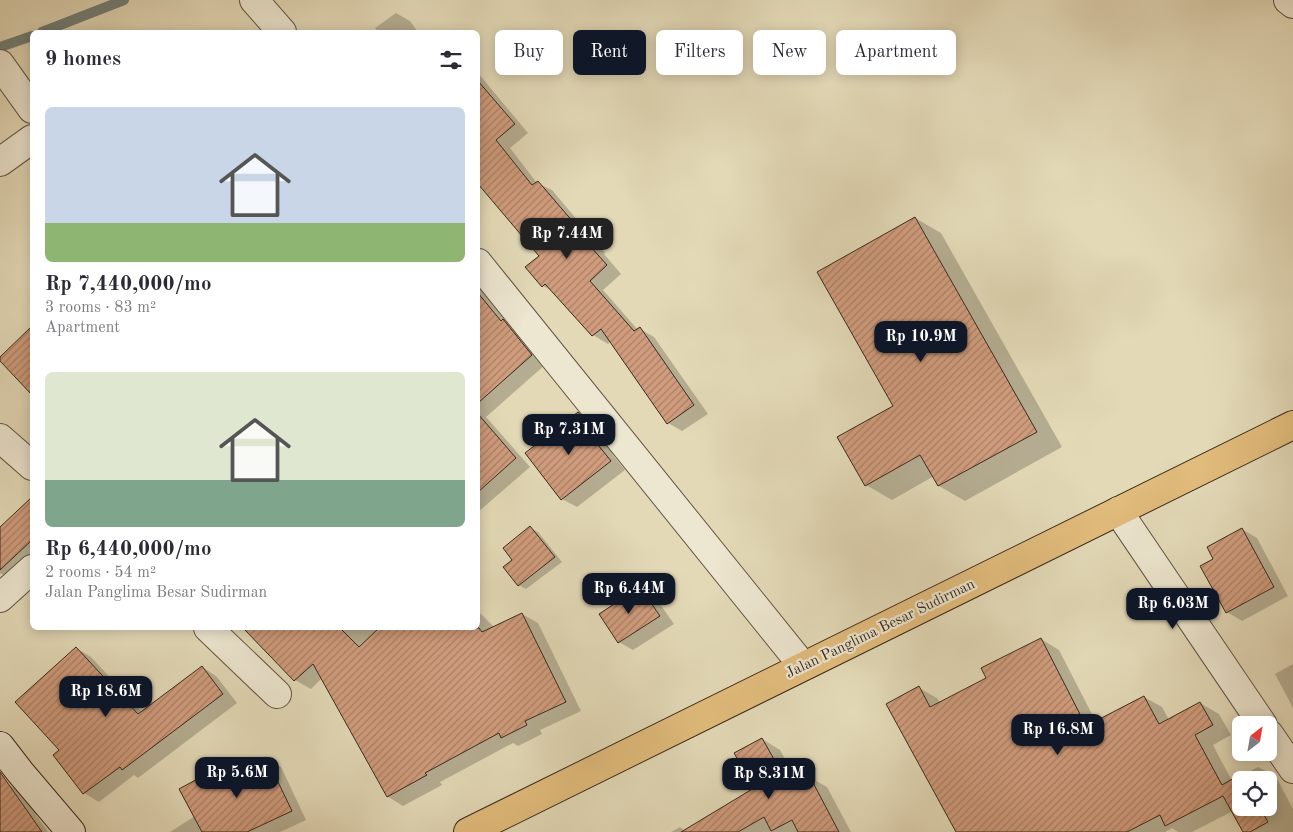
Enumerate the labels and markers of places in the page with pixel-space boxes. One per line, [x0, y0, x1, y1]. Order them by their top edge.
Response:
pin: Rp 7.44M [515, 218, 619, 260]
pin: Rp 10.9M [869, 320, 973, 363]
pin: Rp 7.31M [517, 414, 621, 456]
pin: Rp 6.44M [577, 572, 681, 615]
pin: Rp 6.03M [1121, 588, 1225, 630]
pin: Rp 18.6M [54, 676, 158, 718]
pin: Rp 16.8M [1006, 714, 1110, 756]
pin: Rp 5.6M [191, 756, 283, 799]
pin: Rp 8.31M [717, 758, 821, 800]

